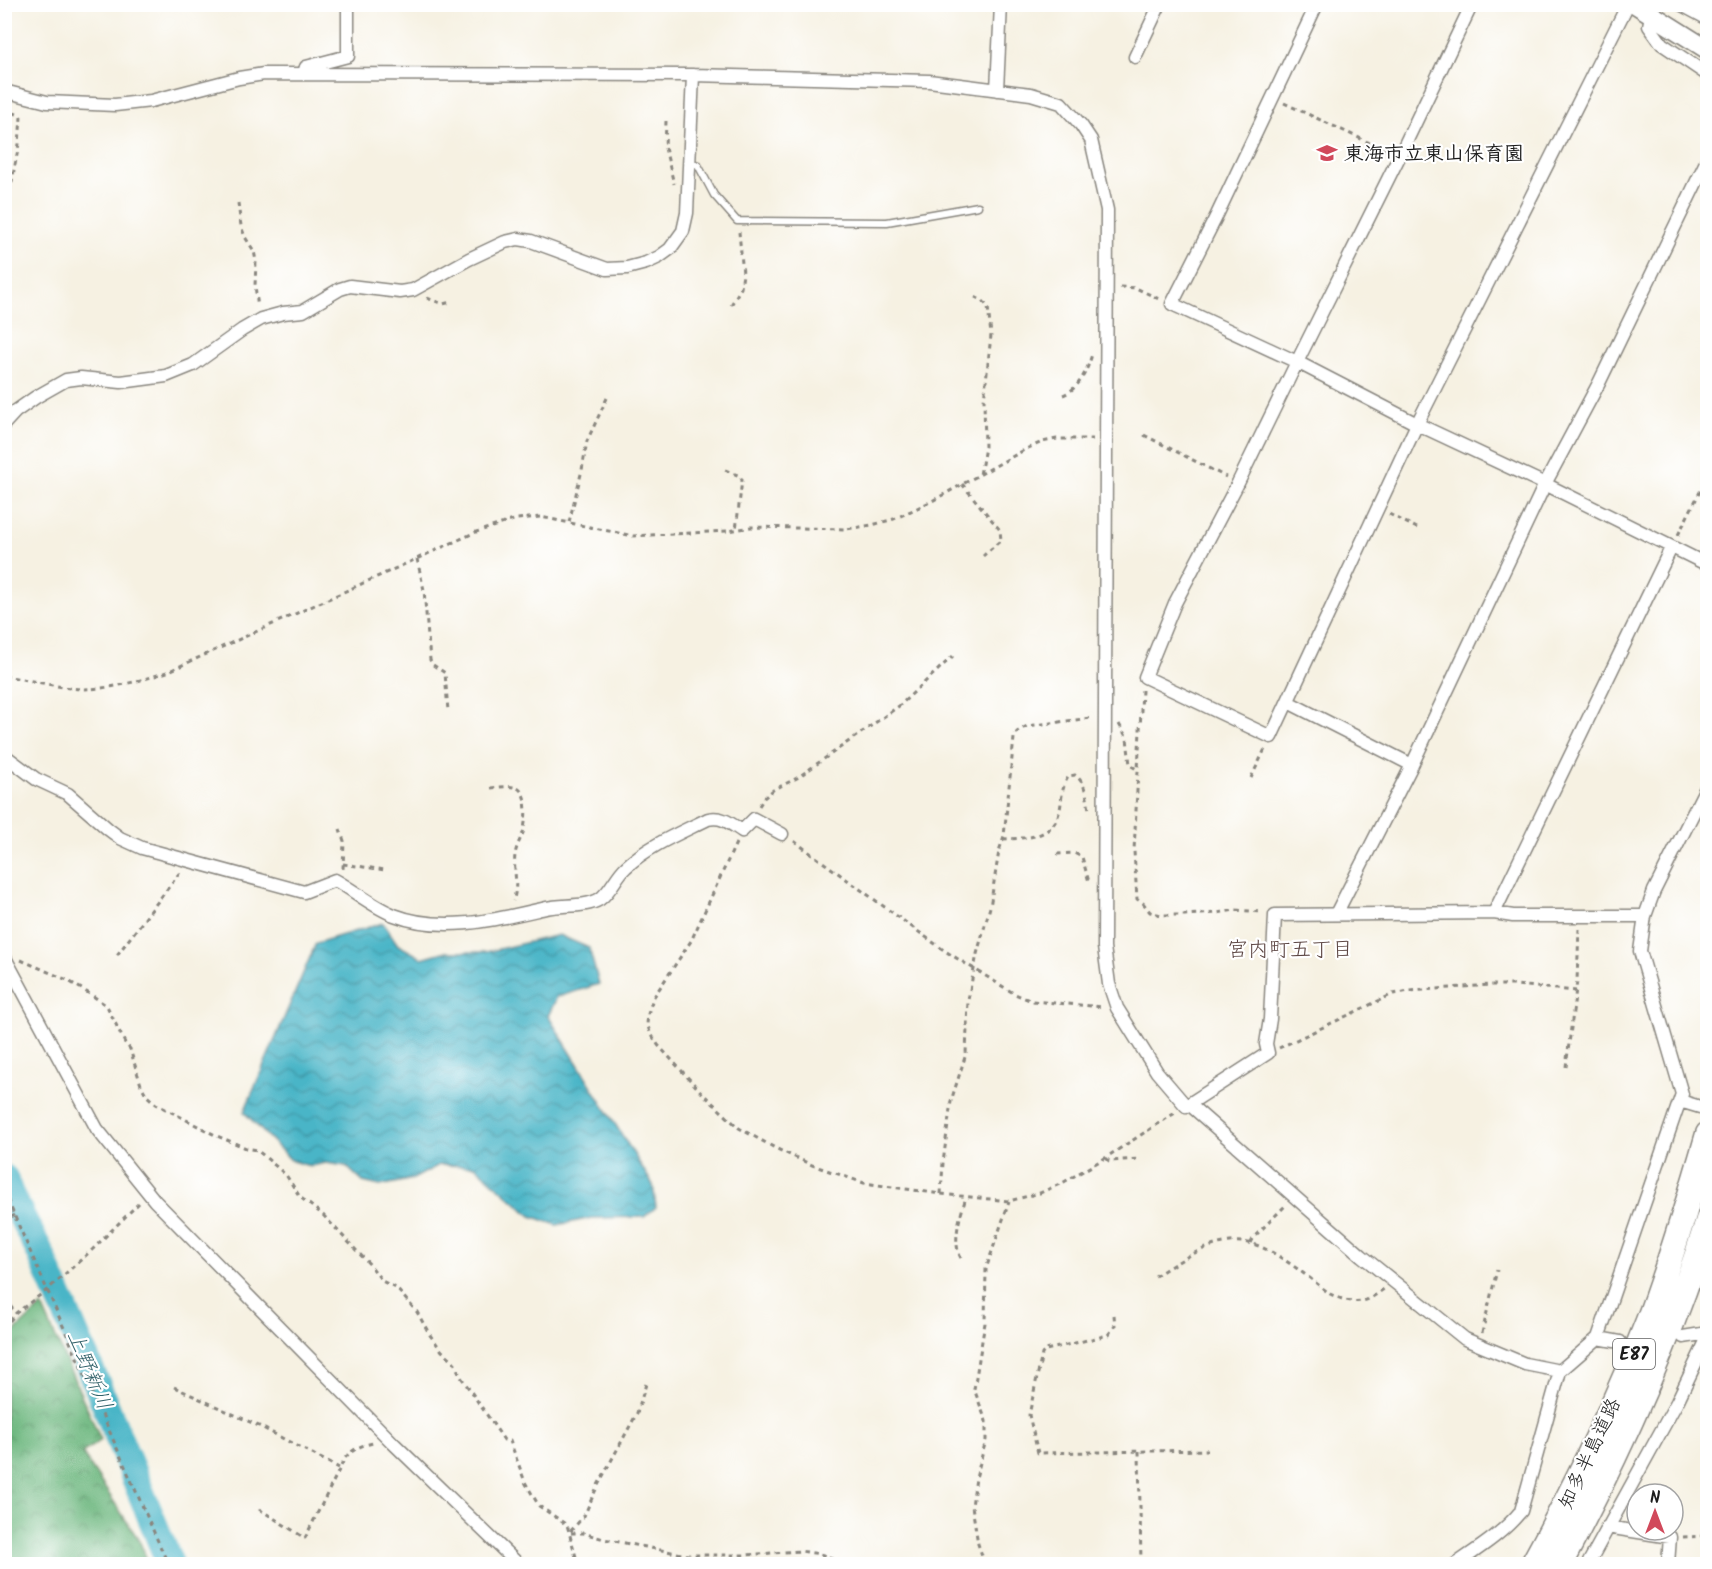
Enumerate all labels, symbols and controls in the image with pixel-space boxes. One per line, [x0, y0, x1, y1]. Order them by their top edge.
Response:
place label: 東海市立東山保育園 [1344, 139, 1524, 171]
school or university icon: 東海市立東山保育園 [1315, 141, 1339, 165]
district label: 宮内町五丁目 [1227, 934, 1353, 967]
water label: 上野新川 [57, 1325, 120, 1416]
road number: E87 [1613, 1339, 1655, 1369]
street label: 知多半島道路 [1551, 1393, 1631, 1515]
north arrow [1625, 1482, 1685, 1542]
text: N [1650, 1486, 1660, 1511]

